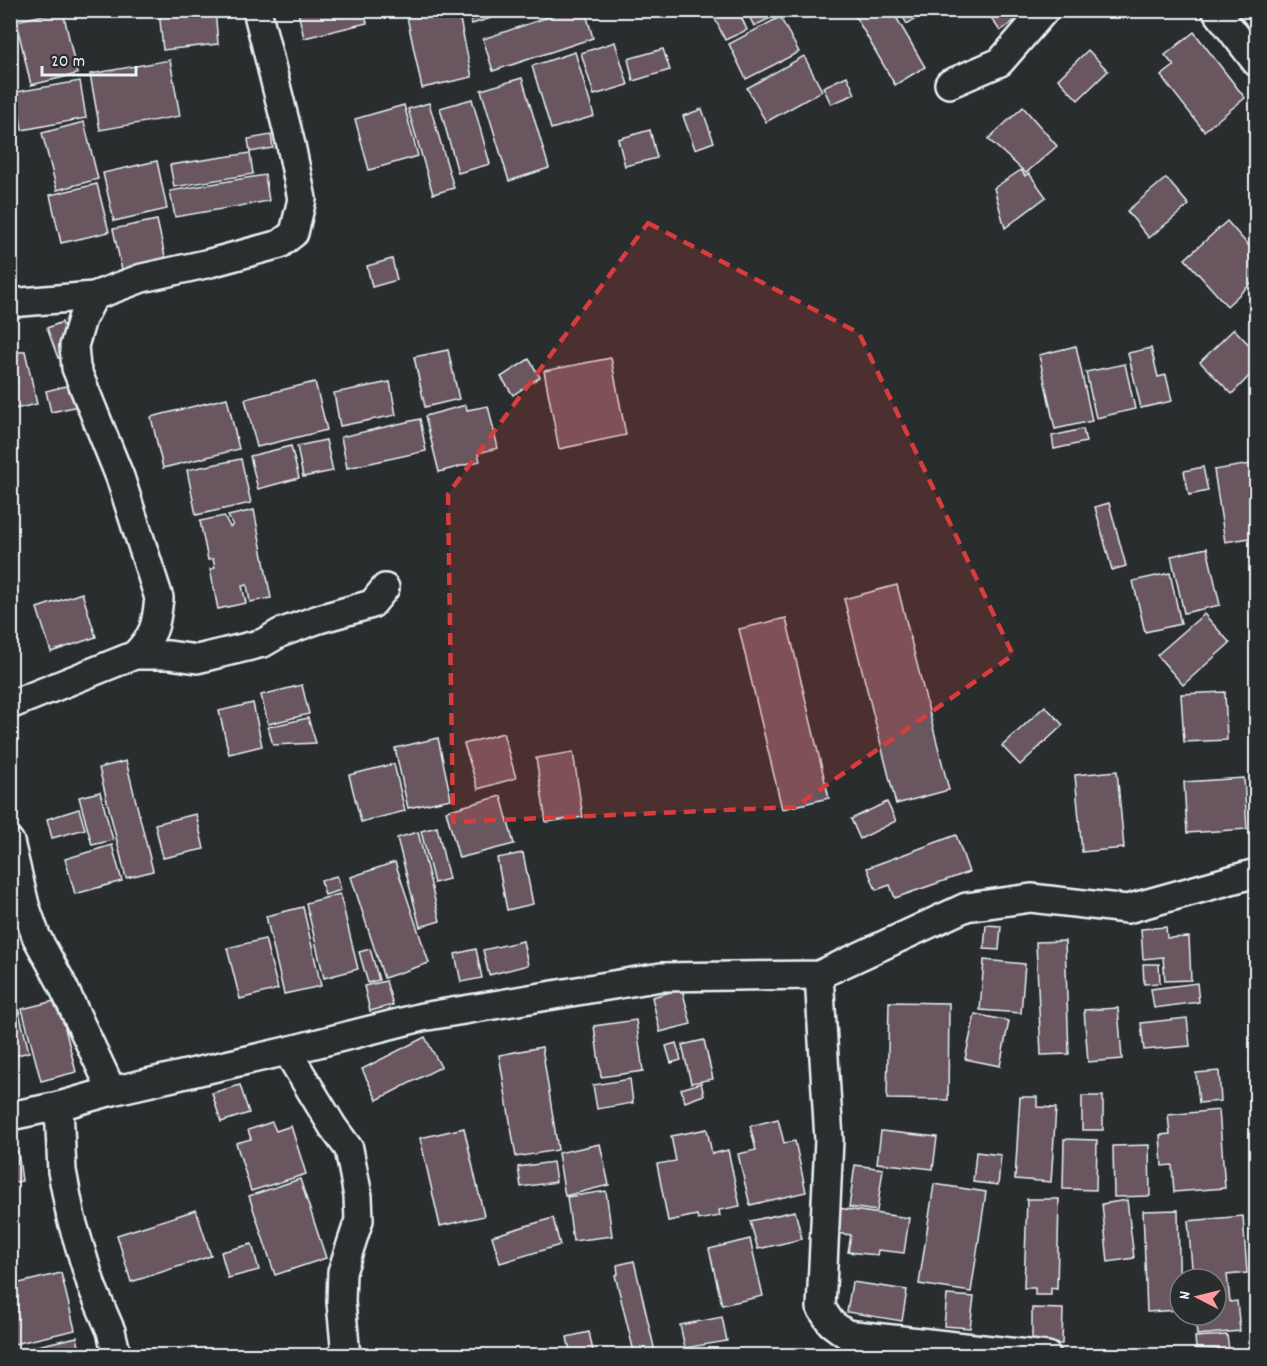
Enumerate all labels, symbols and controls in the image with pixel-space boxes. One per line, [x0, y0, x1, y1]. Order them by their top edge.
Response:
scale bar [42, 39, 136, 77]
text: 20 m [51, 50, 85, 75]
north arrow [1168, 1267, 1228, 1327]
text: N [1174, 1290, 1198, 1301]

